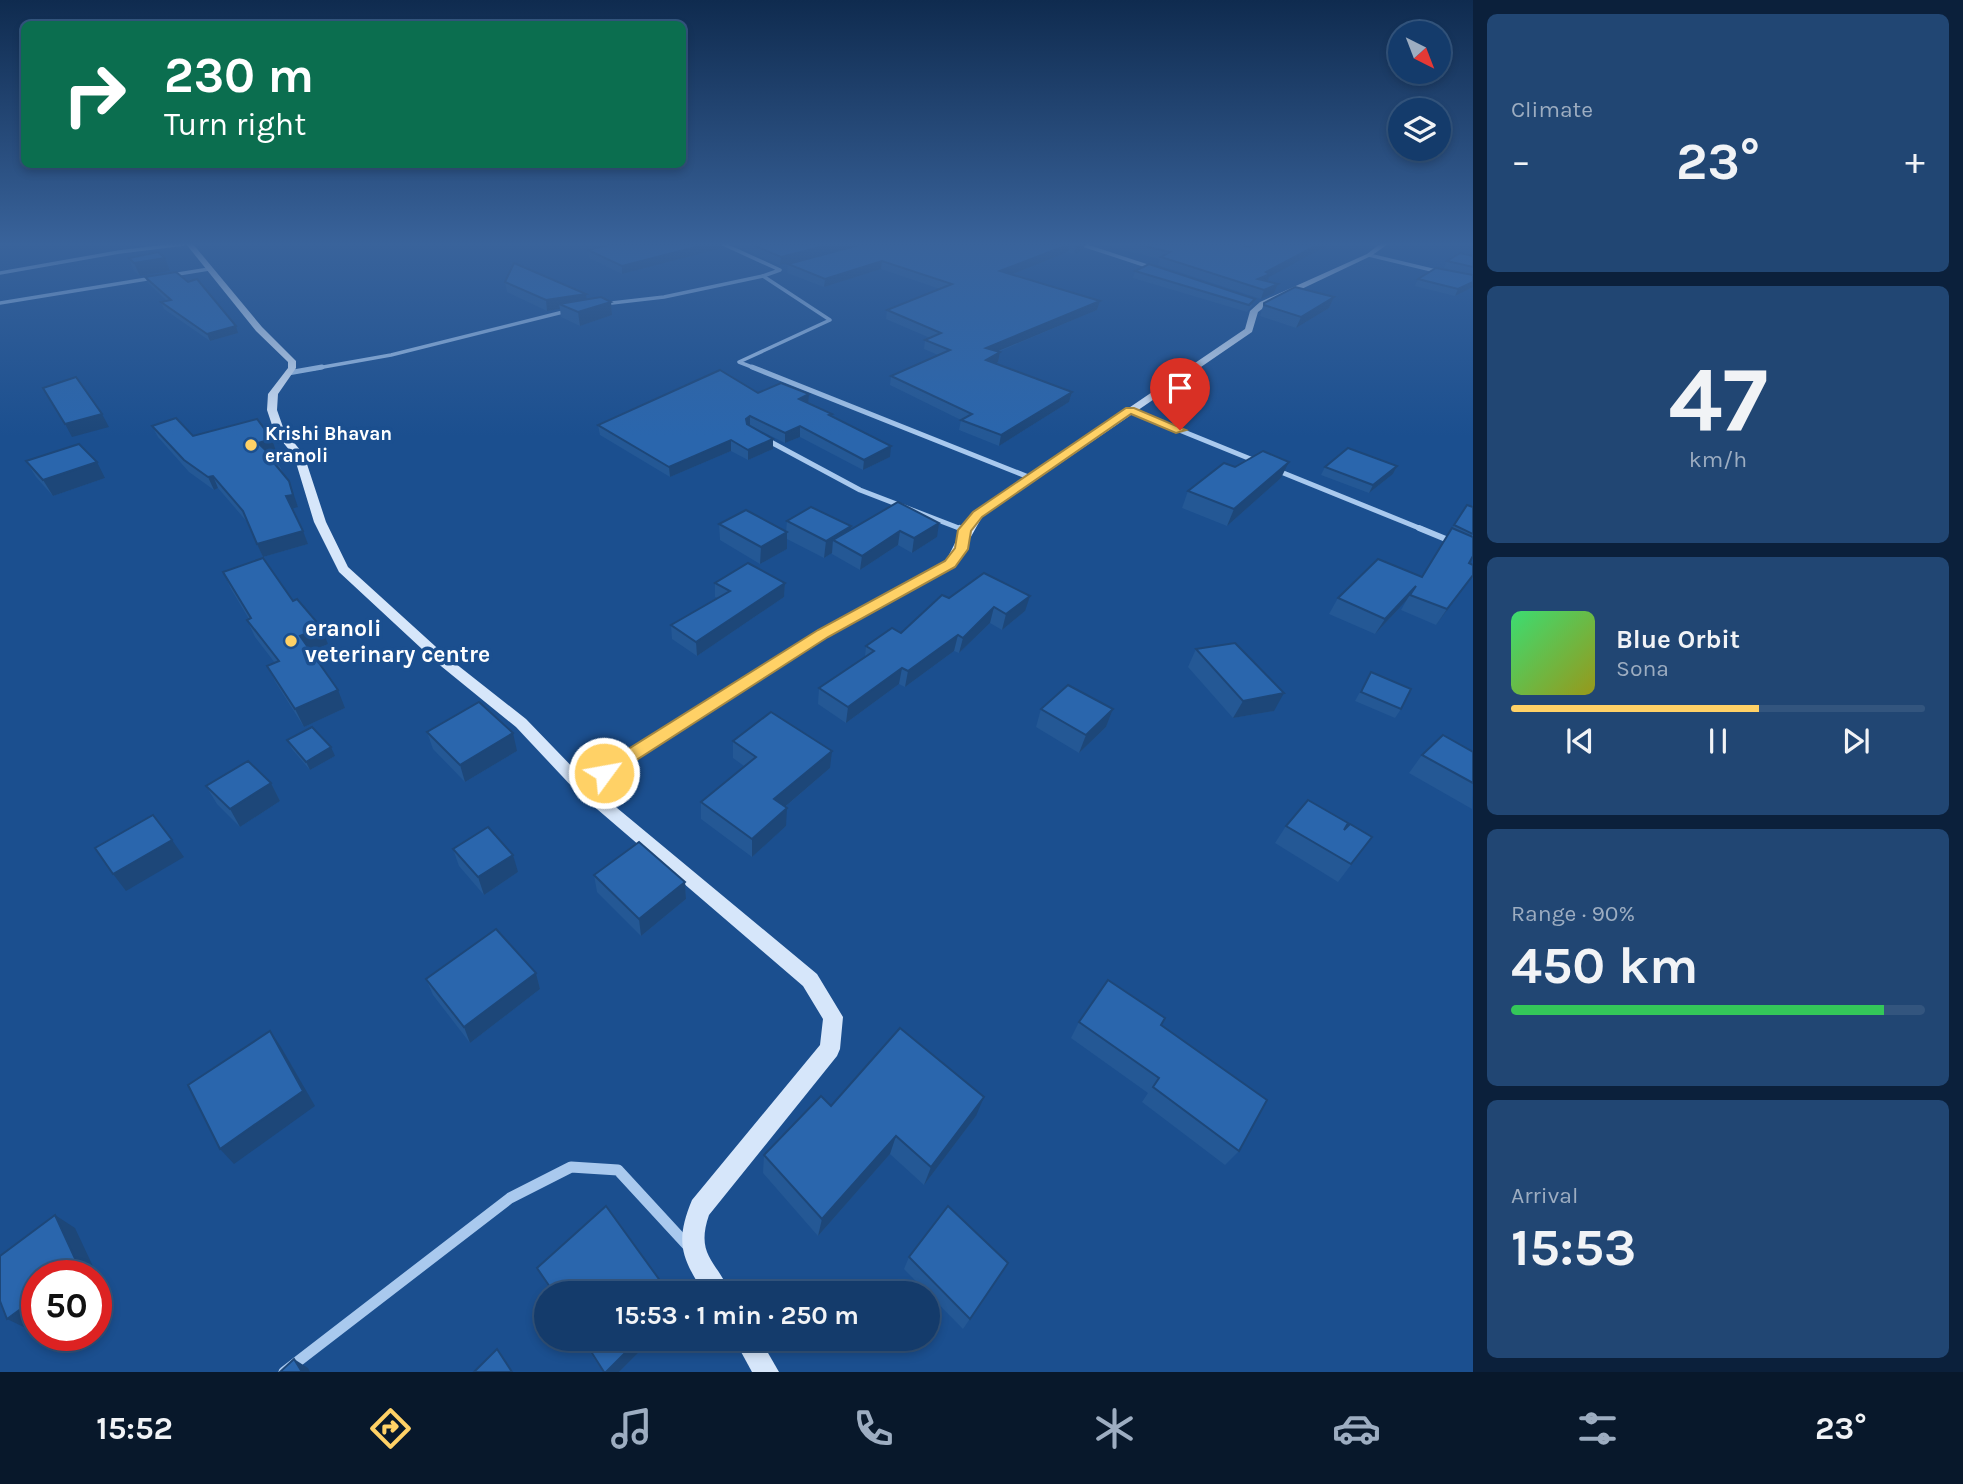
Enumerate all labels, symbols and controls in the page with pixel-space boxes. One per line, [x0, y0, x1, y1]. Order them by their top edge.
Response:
north arrow [1388, 21, 1451, 84]
map controls [1388, 21, 1451, 161]
text: 230 m [164, 47, 314, 104]
icon: right [49, 49, 140, 140]
text: Climate [1511, 96, 1593, 123]
button: layers [1388, 98, 1451, 161]
text: Turn right [164, 106, 306, 143]
text: 23° [1676, 131, 1760, 192]
text: − [1511, 139, 1531, 184]
text: + [1905, 139, 1925, 184]
text: 47 [1668, 347, 1768, 453]
pin [1150, 358, 1210, 430]
icon: arrive [1161, 369, 1199, 407]
place label: Krishi Bhavan eranoli [265, 423, 392, 467]
marker: Krishi Bhavan eranoli [243, 437, 259, 453]
text: km/h [1689, 446, 1747, 473]
place label: eranoli veterinary centre [305, 615, 490, 668]
text: Blue Orbit [1616, 624, 1740, 655]
marker: eranoli veterinary centre [283, 633, 299, 649]
text: Sona [1616, 655, 1669, 682]
icon: previous [1561, 722, 1599, 760]
icon: pause [1699, 722, 1737, 760]
icon: next [1837, 722, 1875, 760]
position arrow [567, 736, 641, 810]
text: Range · 90% [1511, 900, 1635, 927]
text: 450 km [1511, 935, 1698, 996]
text: Arrival [1511, 1182, 1578, 1209]
text: 15:53 [1511, 1217, 1636, 1278]
speed limit sign: 50 [21, 1260, 112, 1351]
text: 15:53 · 1 min · 250 m [615, 1300, 859, 1331]
icon: directions [366, 1404, 415, 1453]
icon: music [607, 1404, 656, 1453]
icon: phone [849, 1404, 898, 1453]
icon: climate [1090, 1404, 1139, 1453]
icon: car [1332, 1404, 1381, 1453]
icon: filters [1573, 1404, 1622, 1453]
text: 15:52 [96, 1410, 173, 1447]
text: 23° [1815, 1410, 1867, 1447]

